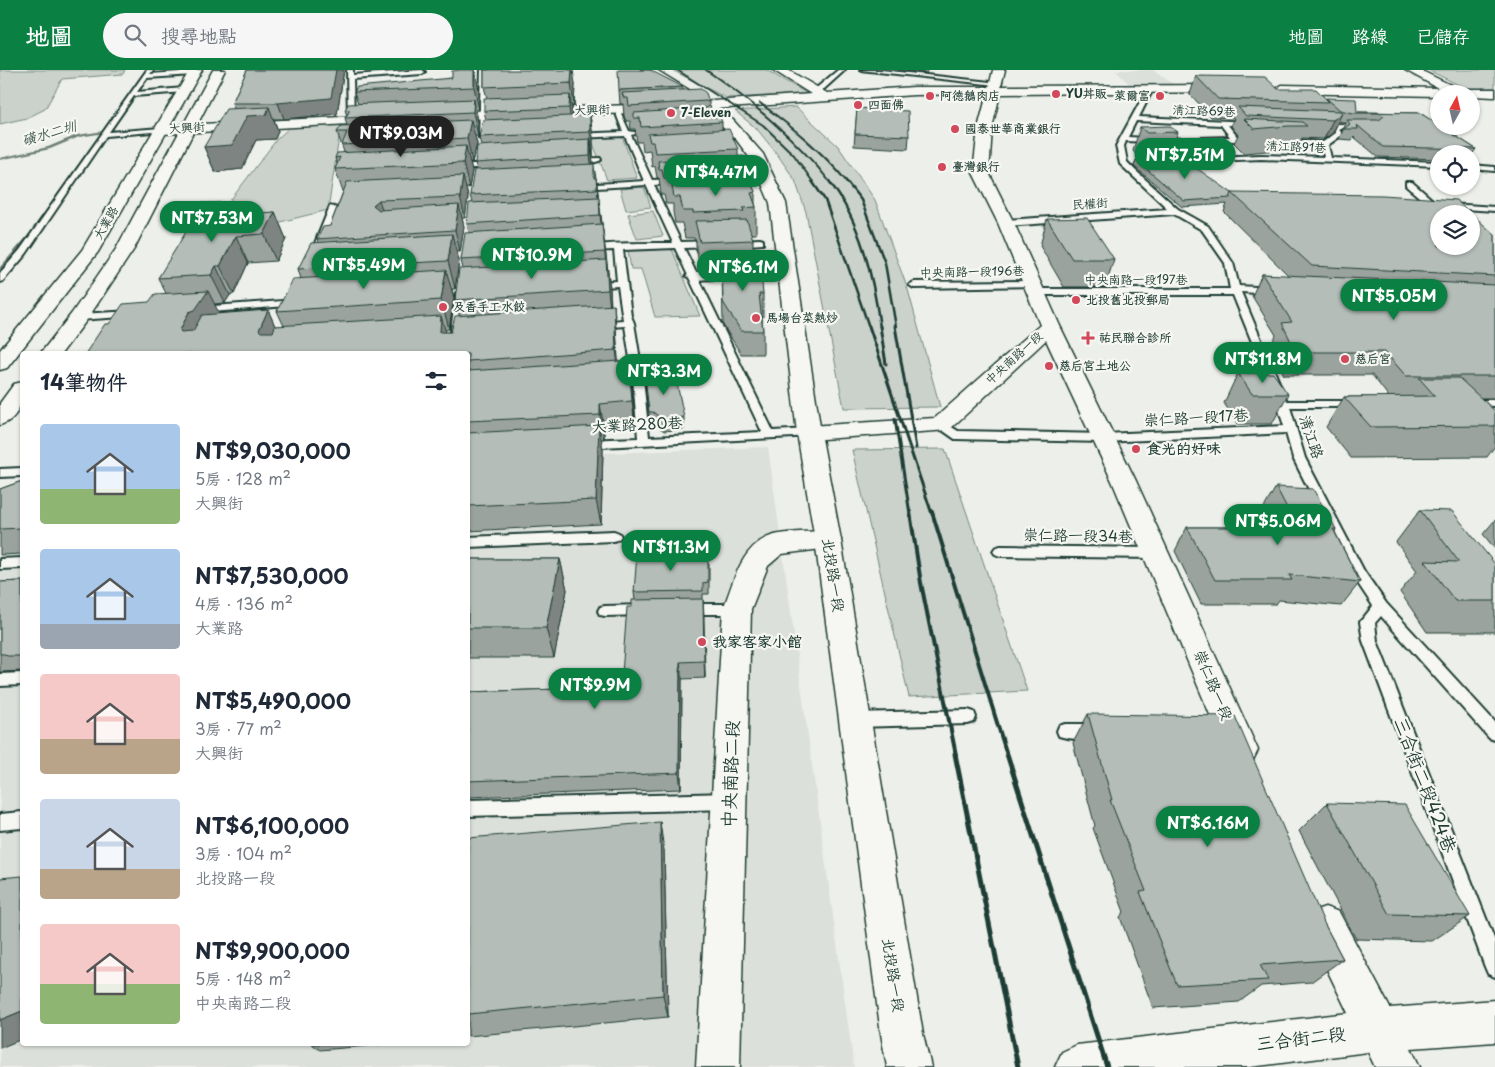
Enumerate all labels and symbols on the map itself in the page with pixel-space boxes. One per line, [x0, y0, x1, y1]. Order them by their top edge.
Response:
place label: YU丼販 [1066, 84, 1107, 102]
north arrow [1430, 85, 1480, 135]
place label: 阿德鵝肉店 [940, 86, 1000, 104]
place label: 萊爾富 [1114, 86, 1150, 104]
marker: YU丼販 [1050, 88, 1062, 100]
marker: 阿德鵝肉店 [924, 90, 936, 102]
marker: 萊爾富 [1154, 90, 1166, 102]
place label: 四面佛 [868, 95, 904, 113]
street label: 大興街 [574, 99, 610, 119]
marker: 四面佛 [852, 99, 864, 111]
street label: 清江路69巷 [1172, 100, 1236, 120]
place label: 7-Eleven [681, 103, 731, 121]
marker: 7-Eleven [665, 107, 677, 119]
water label: 磺水二圳 [19, 114, 81, 150]
pin: NT$9.03M [349, 116, 453, 158]
street label: 大興街 [168, 117, 206, 137]
place label: 國泰世華商業銀行 [965, 119, 1061, 137]
marker: 國泰世華商業銀行 [949, 123, 961, 135]
street label: 清江路91巷 [1266, 136, 1327, 156]
pin: NT$7.51M [1133, 138, 1237, 180]
pin: NT$4.47M [664, 154, 768, 197]
place label: 臺灣銀行 [952, 157, 1000, 175]
marker: 臺灣銀行 [936, 161, 948, 173]
street label: 民權街 [1071, 193, 1109, 213]
pin: NT$7.53M [160, 200, 264, 243]
street label: 大業路 [88, 202, 122, 243]
pin: NT$10.9M [480, 238, 584, 280]
pin: NT$5.49M [312, 248, 416, 290]
pin: NT$6.1M [697, 250, 789, 292]
street label: 中央南路一段196巷 [920, 261, 1024, 281]
street label: 中央南路一段197巷 [1085, 270, 1187, 288]
pin: NT$5.05M [1342, 278, 1446, 321]
place label: 北投舊北投郵局 [1086, 290, 1170, 308]
marker: 北投舊北投郵局 [1070, 294, 1082, 306]
place label: 及香手工水餃 [453, 297, 525, 315]
marker: 及香手工水餃 [437, 301, 449, 313]
place label: 馬場台菜熱炒 [766, 308, 838, 326]
marker: 馬場台菜熱炒 [750, 312, 762, 324]
street label: 中央南路一段 [981, 326, 1046, 388]
place label: 祐民聯合診所 [1099, 328, 1172, 346]
marker: 祐民聯合診所 [1081, 331, 1095, 345]
pin: NT$11.8M [1211, 342, 1315, 384]
place label: 慈后宮 [1355, 349, 1391, 367]
marker: 慈后宮 [1339, 353, 1351, 365]
pin: NT$3.3M [618, 354, 710, 396]
place label: 慈后宮土地公 [1059, 356, 1131, 374]
marker: 慈后宮土地公 [1043, 360, 1055, 372]
street label: 崇仁路一段17巷 [1143, 402, 1249, 431]
street label: 大業路280巷 [591, 410, 683, 437]
street label: 清江路 [1294, 411, 1331, 462]
place label: 食光的好味 [1146, 436, 1221, 459]
marker: 食光的好味 [1130, 443, 1142, 455]
pin: NT$5.06M [1226, 504, 1330, 546]
street label: 崇仁路一段34巷 [1023, 522, 1133, 547]
pin: NT$11.3M [619, 530, 723, 572]
street label: 北投路一段 [817, 536, 852, 614]
place label: 我家客家小館 [712, 629, 802, 652]
marker: 我家客家小館 [696, 636, 708, 648]
street label: 崇仁路一段 [1189, 645, 1240, 723]
pin: NT$9.9M [549, 668, 641, 710]
street label: 三合街二段424巷 [1388, 713, 1465, 856]
street label: 中央南路二段 [714, 720, 745, 828]
pin: NT$6.16M [1156, 806, 1260, 848]
street label: 北投路一段 [877, 936, 912, 1014]
street label: 三合街二段 [1255, 1019, 1347, 1056]

